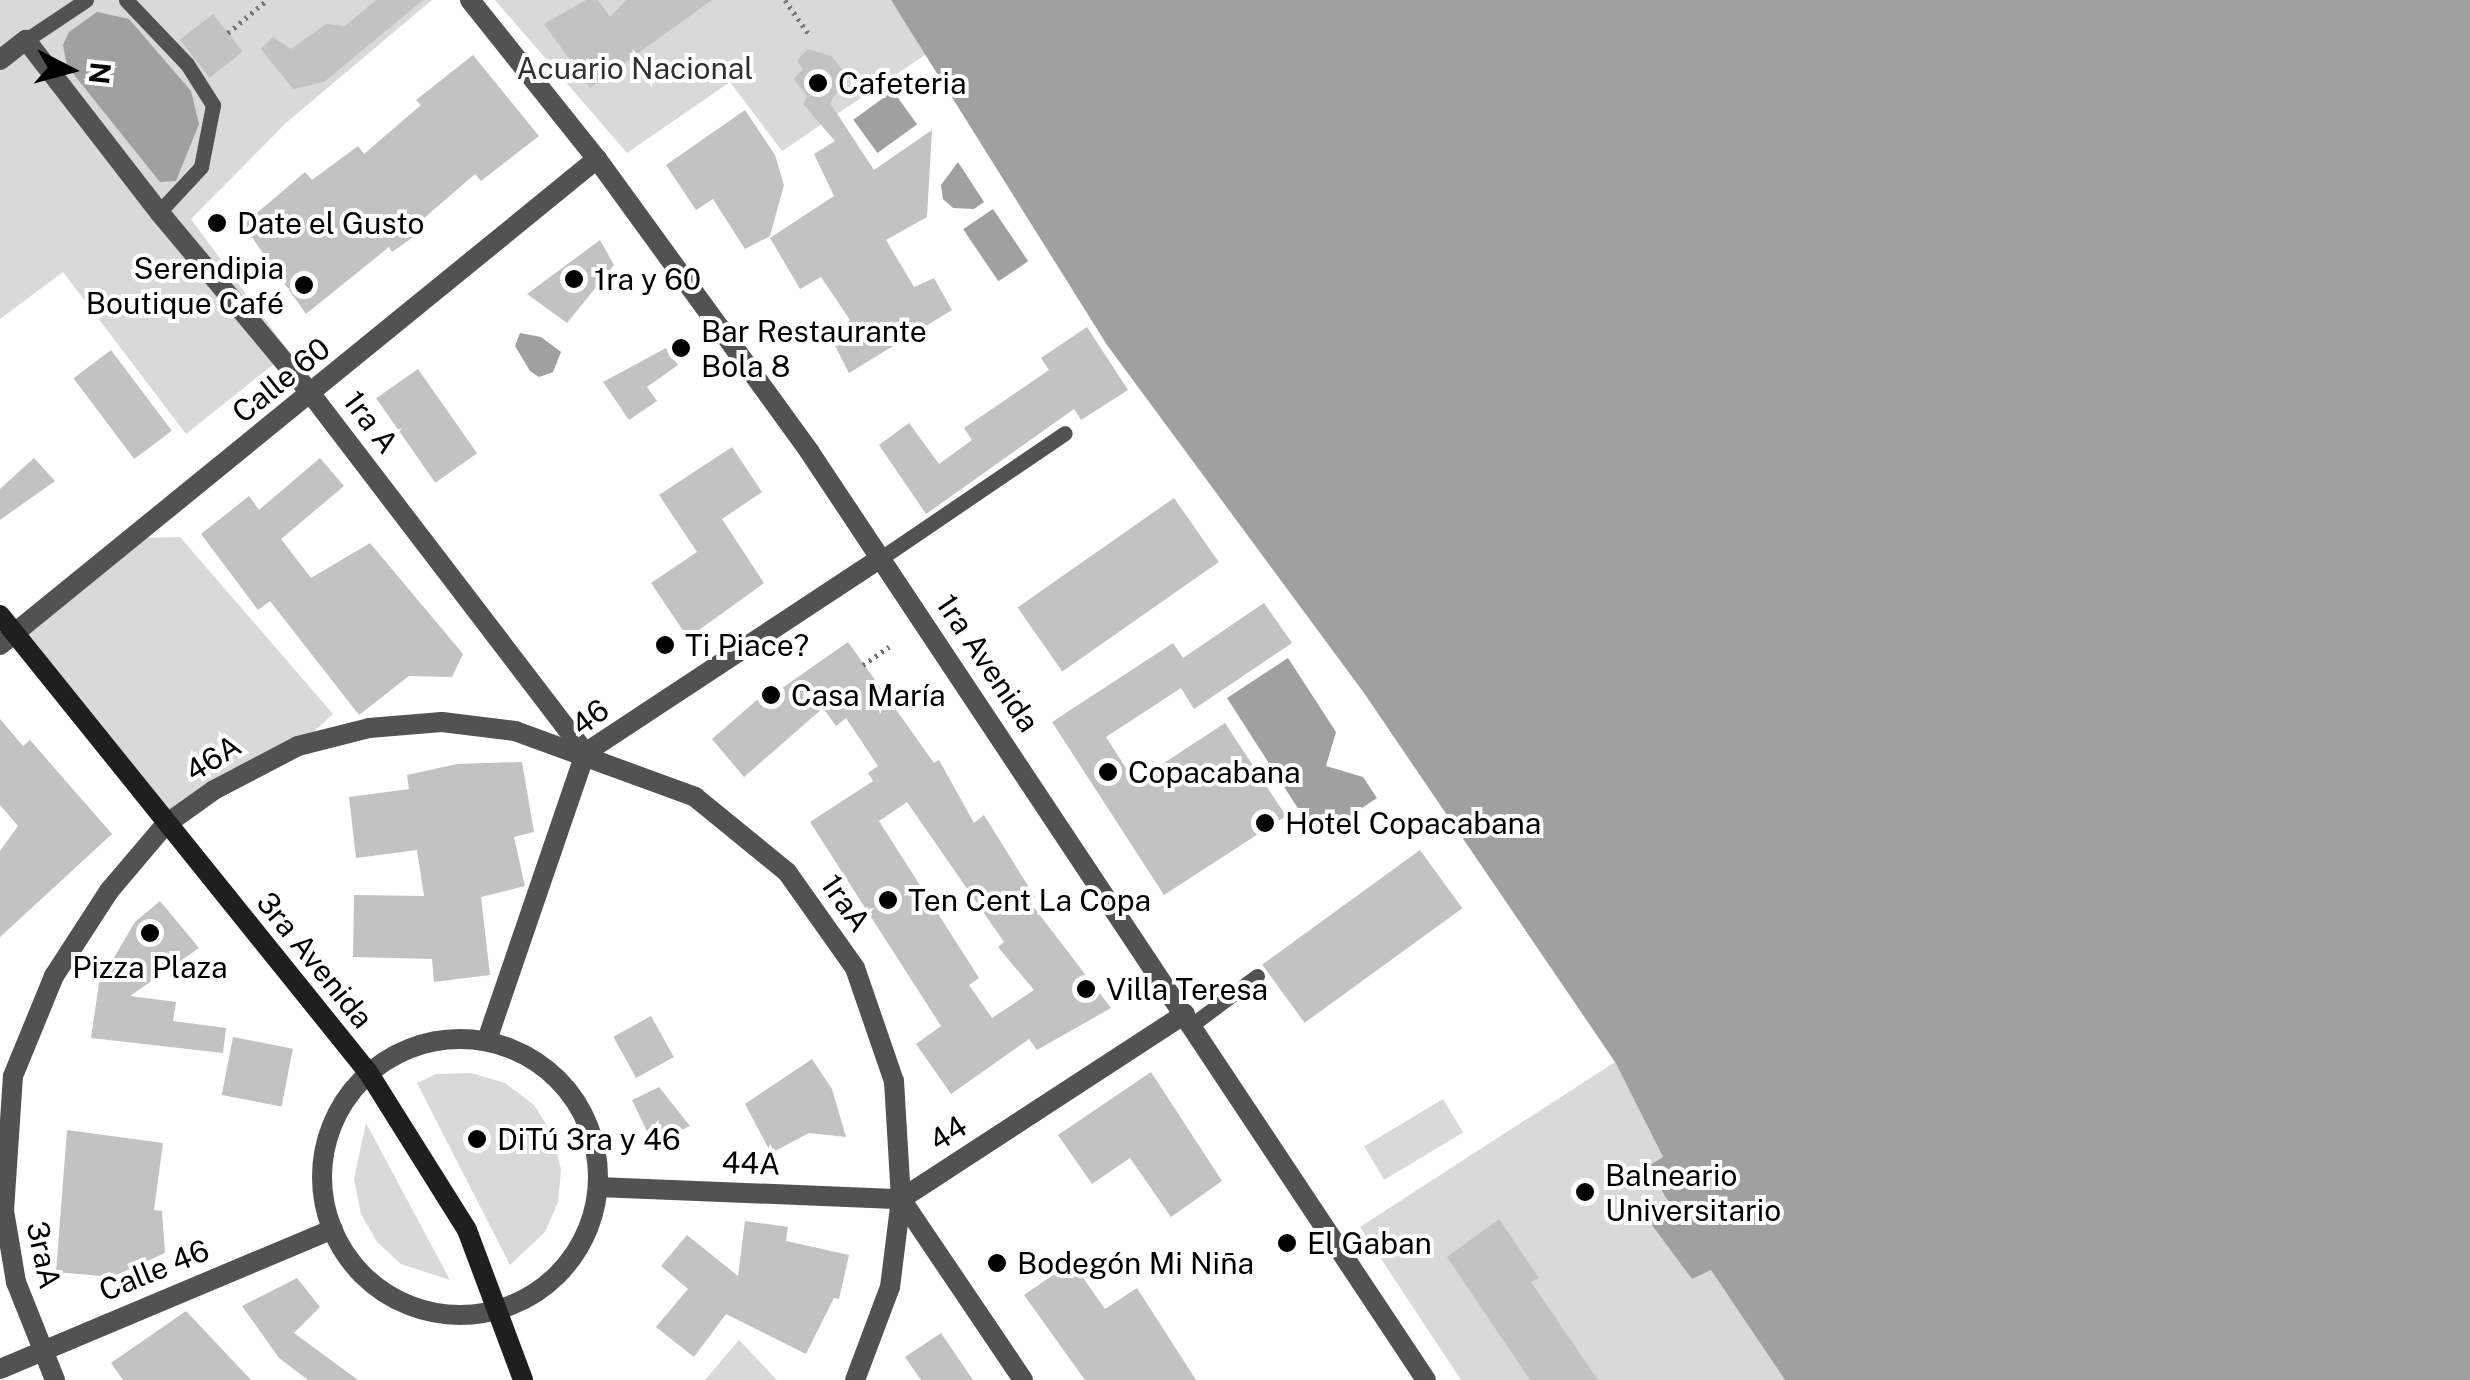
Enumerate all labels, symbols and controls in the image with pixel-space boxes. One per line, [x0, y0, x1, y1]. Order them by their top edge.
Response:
north arrow [20, 20, 120, 120]
park label: Acuario Nacional [516, 50, 754, 86]
text: N [83, 61, 118, 86]
place label: Cafeteria [838, 65, 967, 101]
marker: Cafeteria [807, 72, 829, 94]
place label: Date el Gusto [237, 205, 425, 241]
marker: Date el Gusto [206, 212, 228, 234]
place label: Serendipia Boutique Café [86, 250, 284, 320]
place label: 1ra y 60 [594, 261, 701, 297]
marker: 1ra y 60 [563, 268, 585, 290]
marker: Serendipia Boutique Café [293, 274, 315, 296]
place label: Bar Restaurante Bola 8 [701, 313, 927, 384]
street label: Calle 60 [225, 330, 337, 430]
marker: Bar Restaurante Bola 8 [670, 337, 692, 359]
street label: 1ra A [336, 384, 406, 460]
street label: 1ra Avenida [929, 588, 1047, 738]
place label: Ti Piace? [685, 627, 809, 663]
marker: Ti Piace? [654, 634, 676, 656]
place label: Casa María [791, 677, 946, 713]
marker: Casa María [760, 684, 782, 706]
street label: 46 [564, 691, 616, 743]
street label: 46A [179, 727, 247, 789]
place label: Copacabana [1128, 754, 1301, 790]
marker: Copacabana [1097, 761, 1119, 783]
place label: Hotel Copacabana [1285, 805, 1541, 841]
marker: Hotel Copacabana [1254, 812, 1276, 834]
street label: 1raA [814, 868, 878, 938]
place label: Ten Cent La Copa [908, 882, 1151, 918]
street label: 3ra Avenida [249, 885, 381, 1035]
marker: Ten Cent La Copa [877, 889, 899, 911]
marker: Pizza Plaza [139, 922, 161, 944]
place label: Pizza Plaza [72, 949, 228, 985]
place label: Villa Teresa [1106, 971, 1268, 1007]
marker: Villa Teresa [1075, 978, 1097, 1000]
street label: 44 [922, 1108, 974, 1158]
place label: DiTú 3ra y 46 [497, 1121, 681, 1157]
marker: DiTú 3ra y 46 [466, 1128, 488, 1150]
street label: 44A [721, 1144, 781, 1182]
place label: Balneario Universitario [1605, 1157, 1781, 1228]
marker: Balneario Universitario [1574, 1181, 1596, 1203]
street label: 3raA [19, 1218, 69, 1292]
place label: El Gaban [1307, 1225, 1432, 1261]
street label: Calle 46 [94, 1232, 214, 1308]
marker: El Gaban [1276, 1232, 1298, 1254]
place label: Bodegón Mi Niña [1017, 1245, 1254, 1281]
marker: Bodegón Mi Niña [986, 1252, 1008, 1274]

